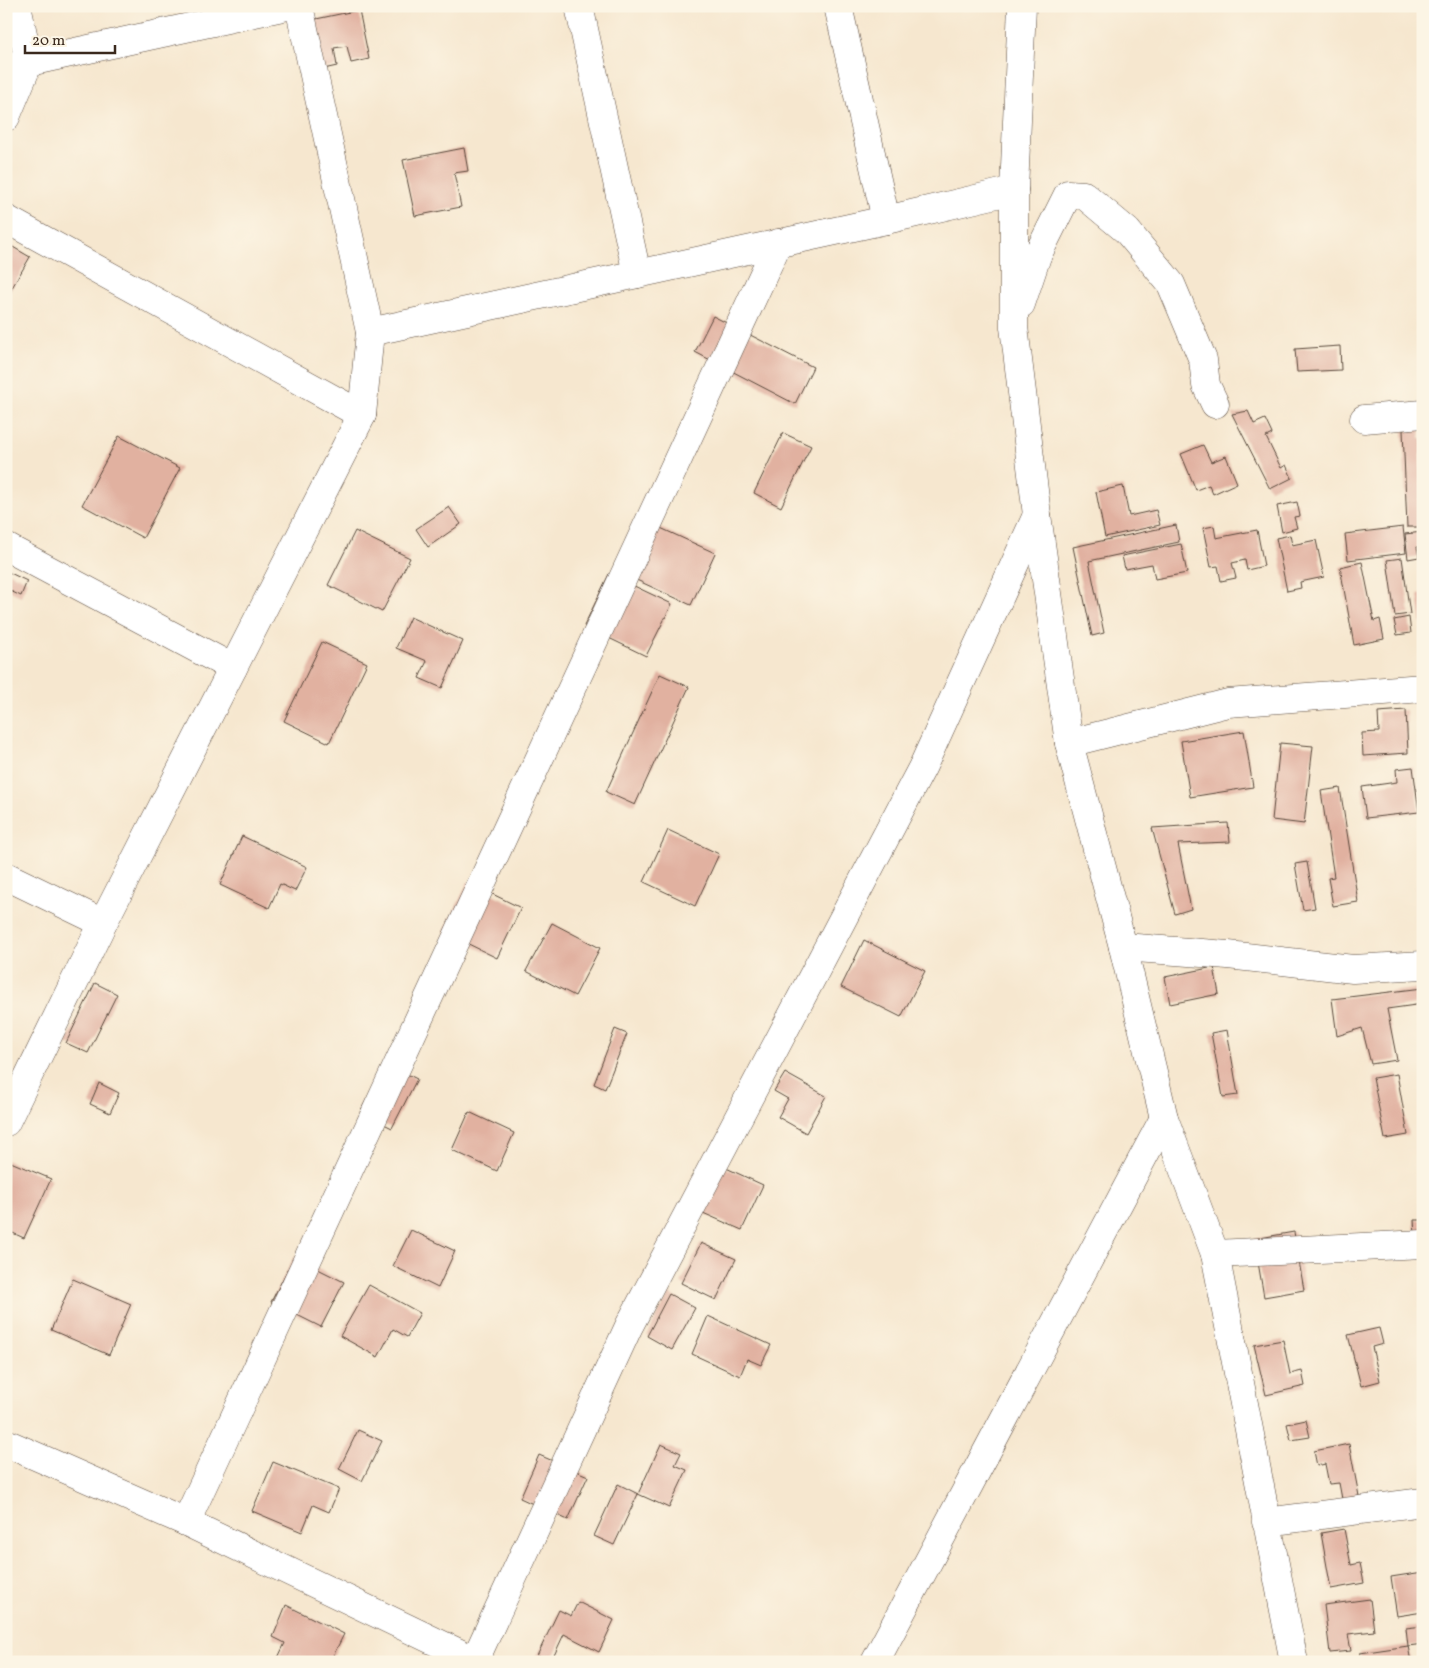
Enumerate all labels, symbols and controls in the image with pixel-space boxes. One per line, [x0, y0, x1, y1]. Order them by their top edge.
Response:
scale bar [25, 22, 115, 54]
text: 20 m [32, 31, 65, 52]

